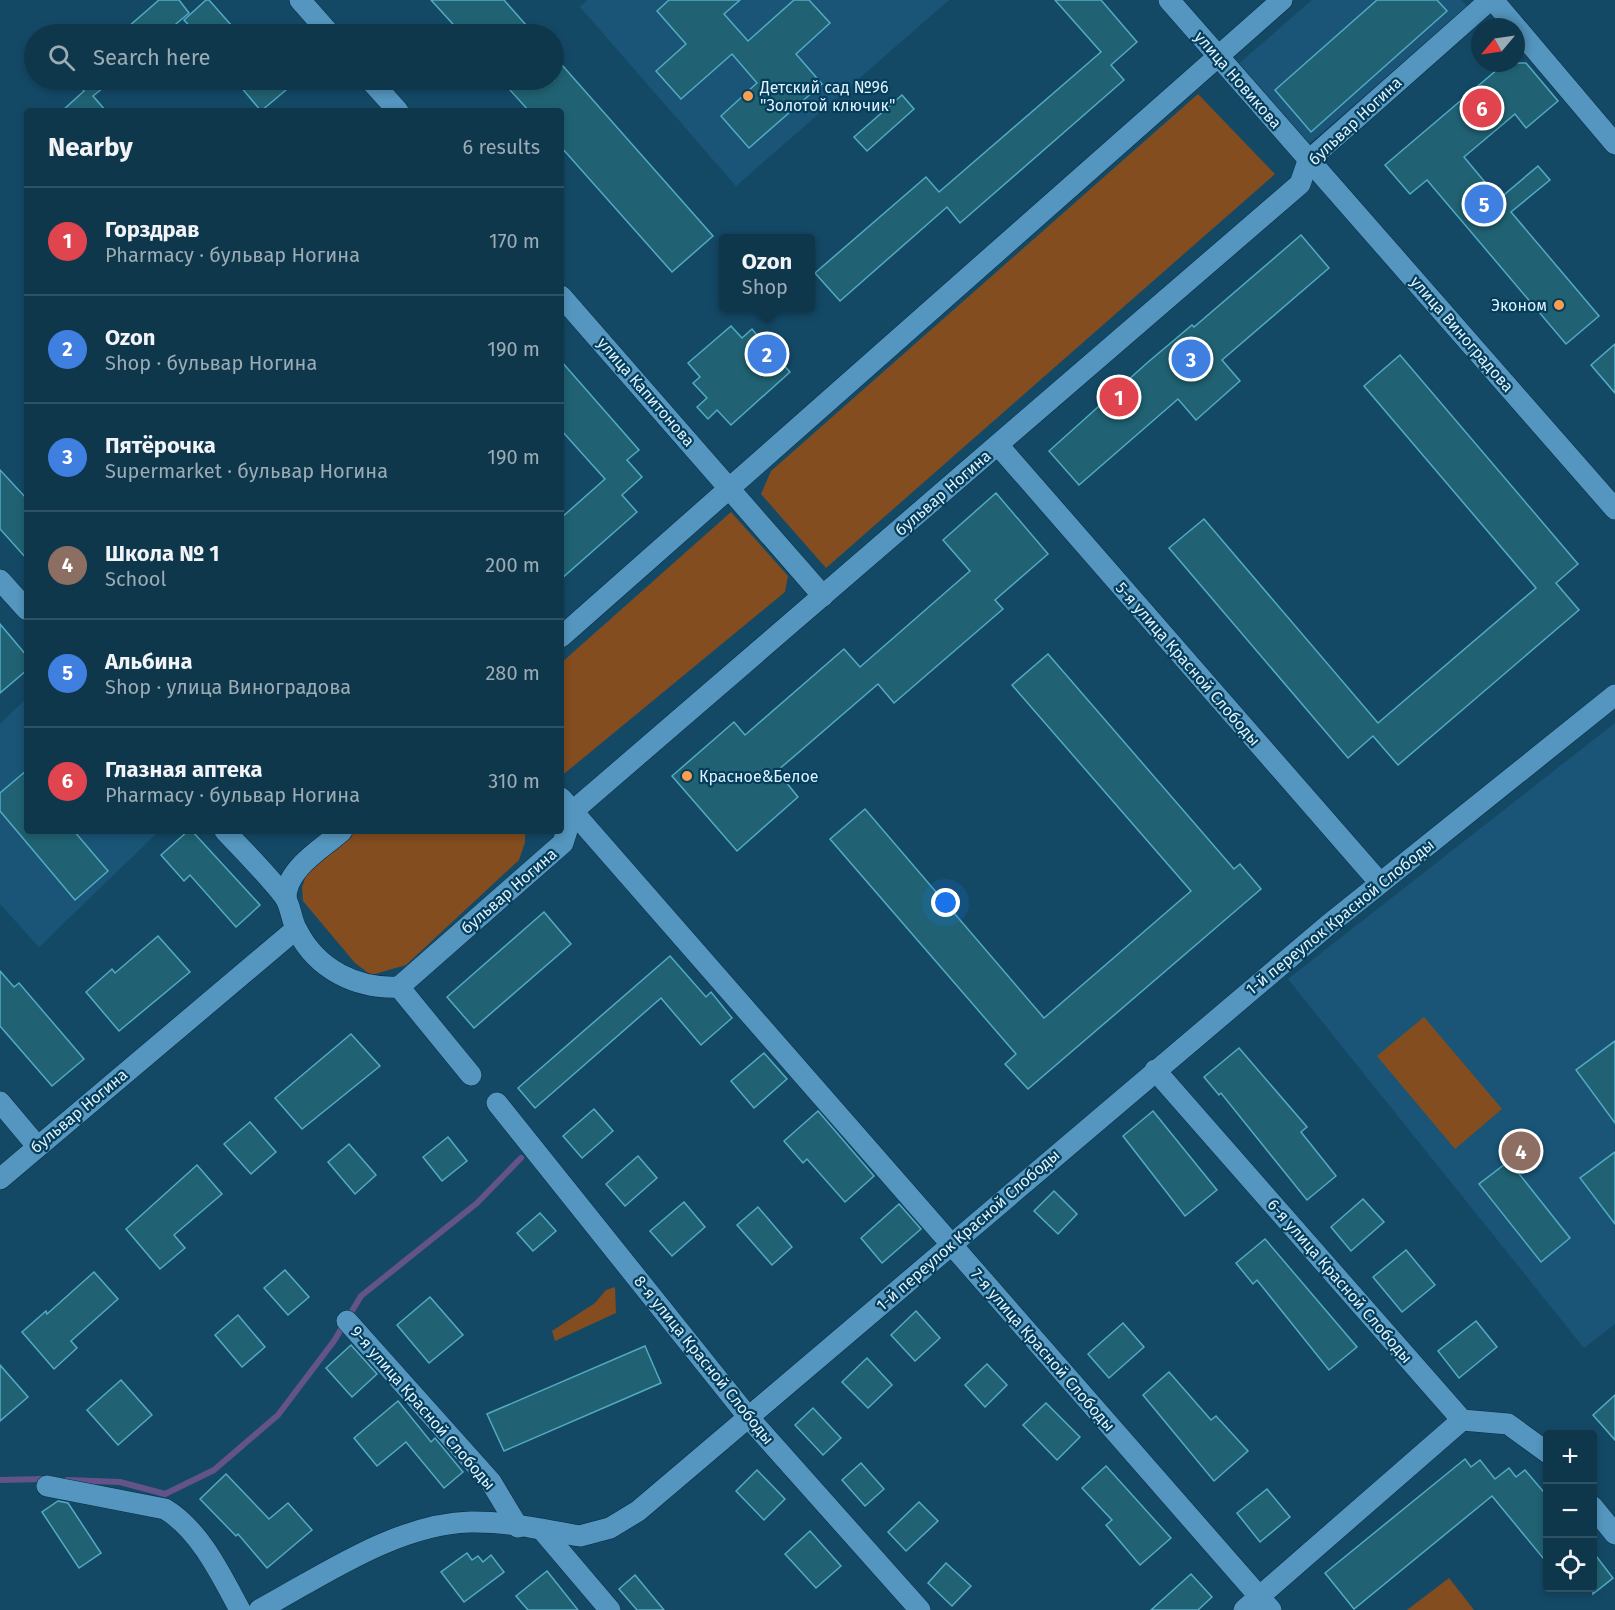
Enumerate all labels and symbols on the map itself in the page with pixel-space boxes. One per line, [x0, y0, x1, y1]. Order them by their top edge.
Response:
north arrow [1471, 18, 1525, 72]
street label: улица Новикова [1191, 27, 1285, 133]
street label: бульвар Ногина [1304, 73, 1406, 169]
place label: Детский сад №96 "Золотой ключик" [759, 78, 895, 115]
pin: 6 [1462, 86, 1502, 130]
marker: Детский сад №96 "Золотой ключик" [741, 89, 755, 103]
pin: 5 [1464, 182, 1504, 226]
street label: улица Виноградова [1406, 272, 1518, 396]
place label: Эконом [1491, 296, 1547, 315]
marker: Эконом [1552, 298, 1566, 312]
pin: 2 [748, 332, 786, 376]
street label: улица Капитонова [593, 334, 699, 450]
pin: 3 [1172, 336, 1210, 382]
pin: 1 [1100, 374, 1138, 420]
street label: бульвар Ногина [891, 446, 995, 540]
street label: 5-я улица Красной Слободы [1112, 578, 1264, 750]
place label: Красное&Белое [699, 767, 818, 786]
marker: Красное&Белое [680, 769, 694, 783]
street label: 1-й переулок Красной Слободы [1242, 835, 1438, 999]
street label: бульвар Ногина [457, 844, 561, 938]
your location [931, 888, 960, 917]
street label: бульвар Ногина [27, 1065, 131, 1157]
pin: 4 [1502, 1128, 1540, 1174]
street label: 1-й переулок Красной Слободы [872, 1145, 1064, 1315]
street label: 6-я улица Красной Слободы [1264, 1195, 1416, 1367]
street label: 7-я улица Красной Слободы [967, 1265, 1119, 1435]
street label: 8-я улица Красной Слободы [630, 1272, 778, 1448]
street label: 9-я улица Красной Слободы [347, 1322, 499, 1494]

